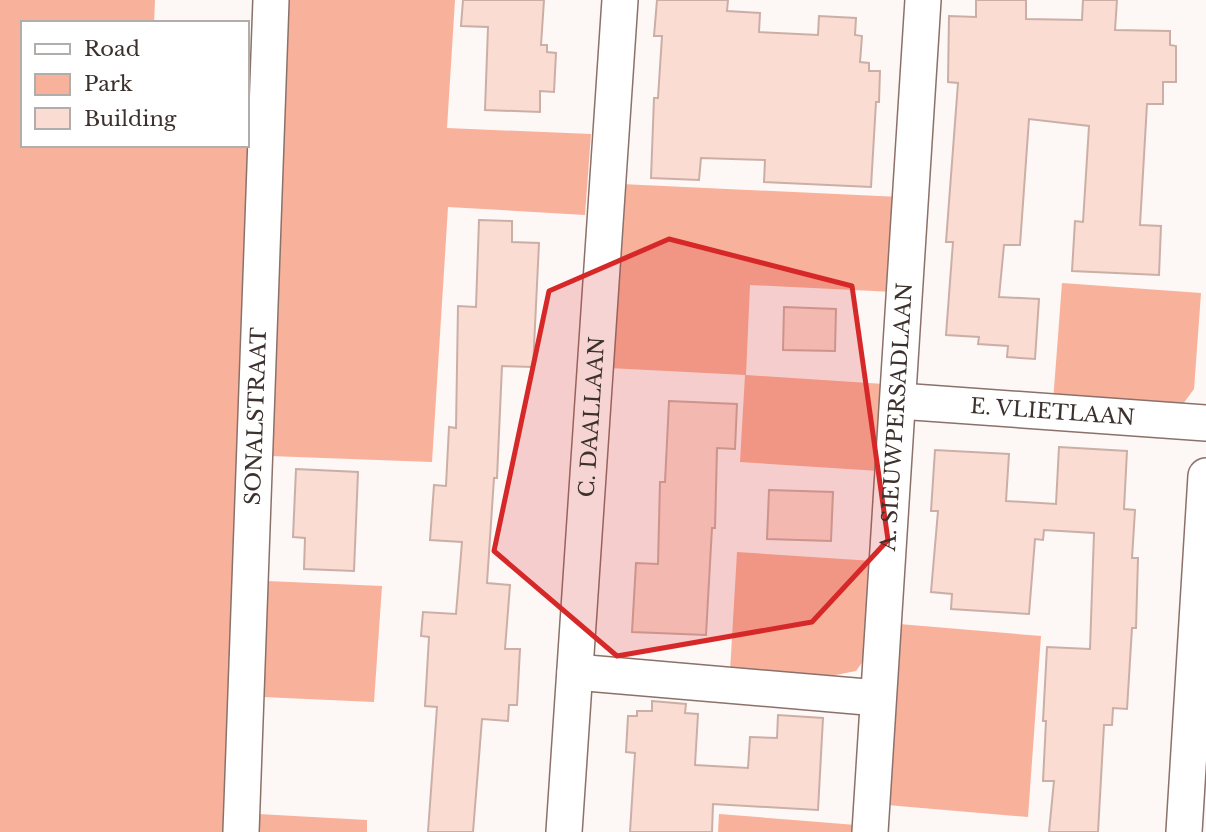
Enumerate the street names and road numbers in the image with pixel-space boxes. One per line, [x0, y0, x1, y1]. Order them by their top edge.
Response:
street label: A. SIEUWPERSADLAAN [875, 282, 918, 553]
street label: SONALSTRAAT [240, 327, 272, 506]
street label: C. DAALLAAN [574, 336, 610, 498]
street label: E. VLIETLAAN [969, 393, 1136, 431]

